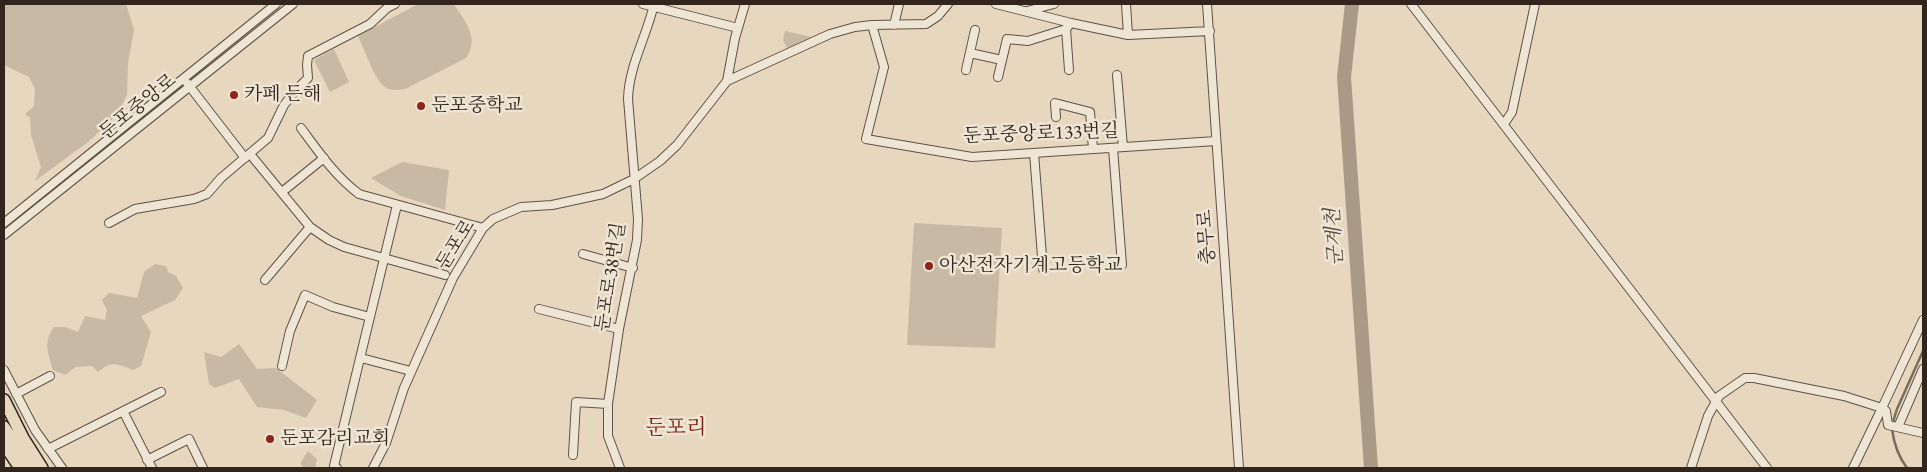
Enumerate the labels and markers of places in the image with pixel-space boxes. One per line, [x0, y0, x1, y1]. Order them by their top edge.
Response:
place label: 카페 든해 [244, 84, 321, 106]
marker: 카페 든해 [228, 89, 240, 101]
place label: 둔포중학교 [431, 95, 523, 117]
marker: 둔포중학교 [415, 100, 427, 112]
place label: 아산전자기계고등학교 [939, 255, 1123, 277]
marker: 아산전자기계고등학교 [923, 260, 935, 272]
place label: 둔포감리교회 [280, 428, 390, 450]
marker: 둔포감리교회 [264, 433, 276, 445]

